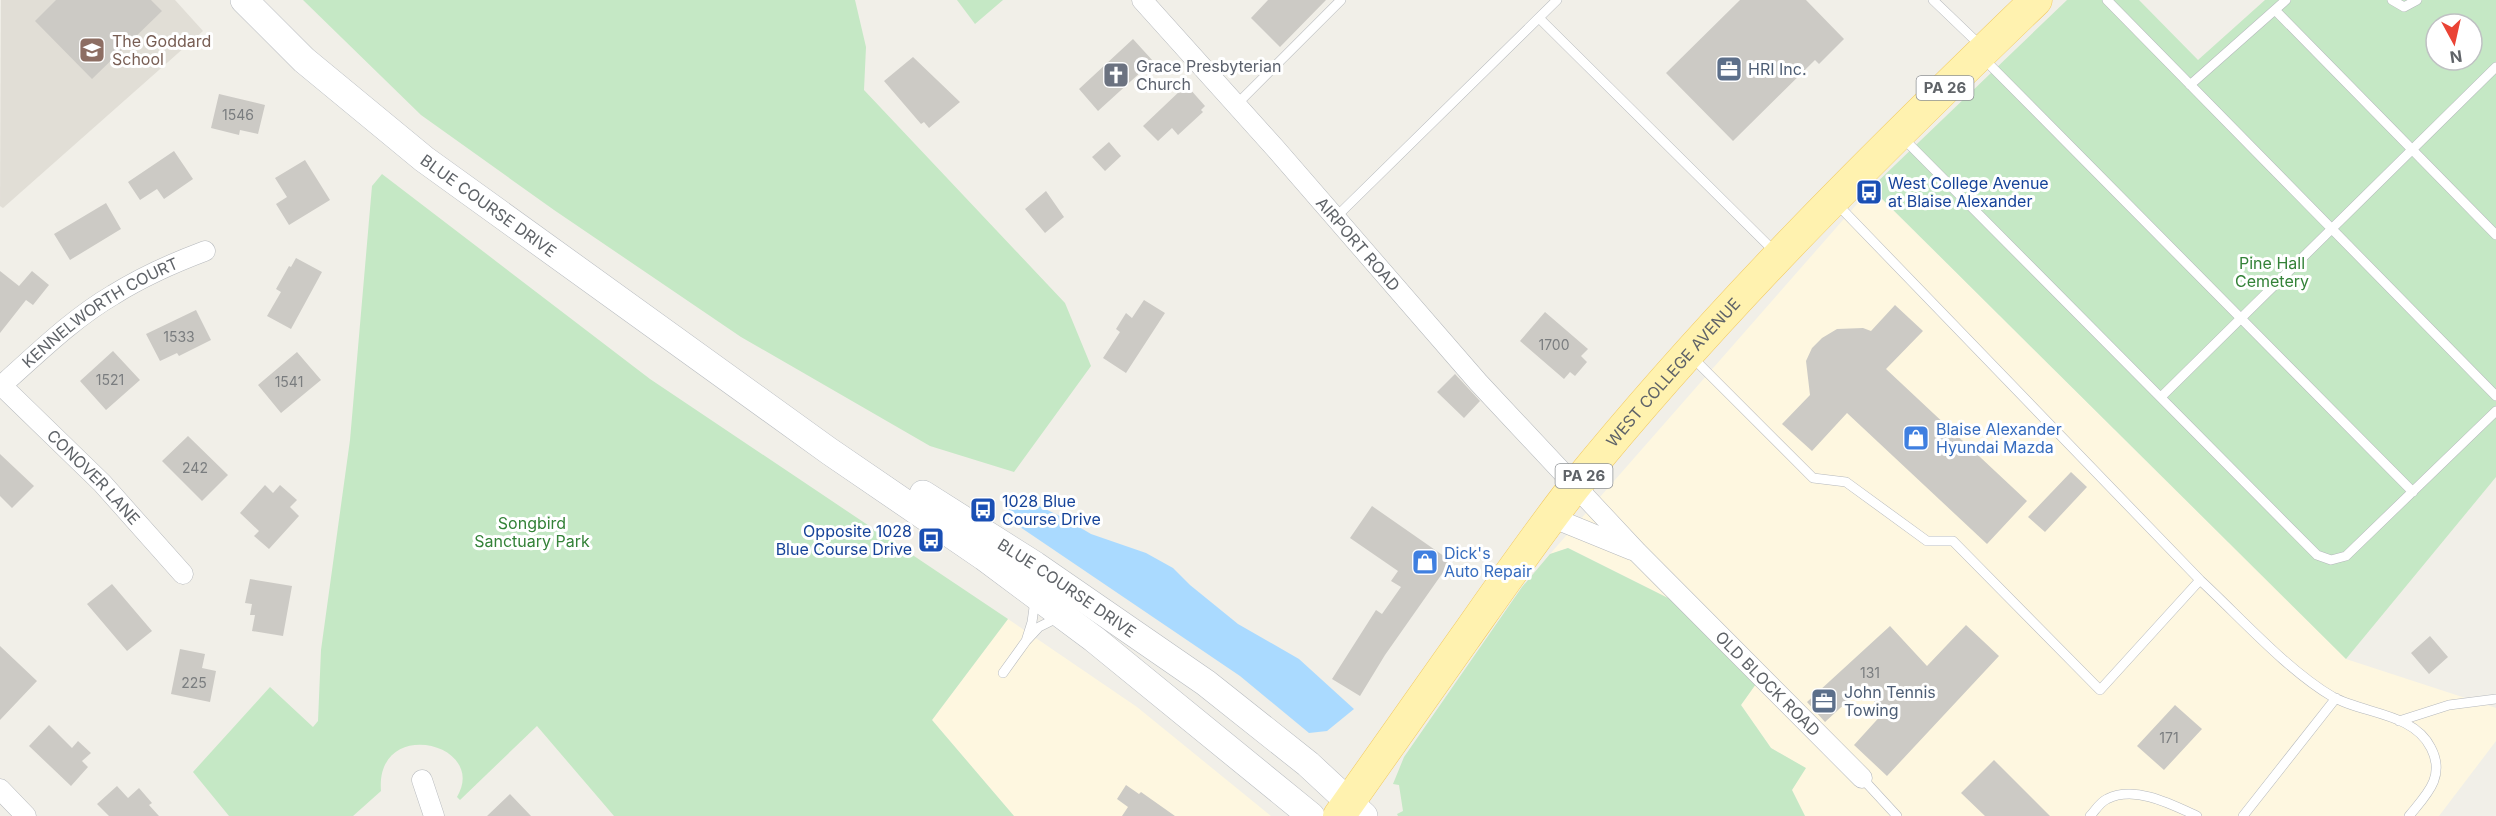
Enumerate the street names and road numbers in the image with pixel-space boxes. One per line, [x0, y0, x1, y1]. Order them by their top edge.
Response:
road number: PA 26 [1916, 76, 1974, 100]
street label: BLUE COURSE DRIVE [417, 150, 560, 261]
street label: AIRPORT ROAD [1312, 193, 1404, 295]
street label: KENNELWORTH COURT [18, 253, 181, 372]
street label: WEST COLLEGE AVENUE [1602, 293, 1744, 451]
street label: CONOVER LANE [43, 425, 144, 529]
road number: PA 26 [1556, 464, 1612, 488]
street label: BLUE COURSE DRIVE [994, 534, 1140, 642]
street label: OLD BLOCK ROAD [1711, 627, 1824, 740]

